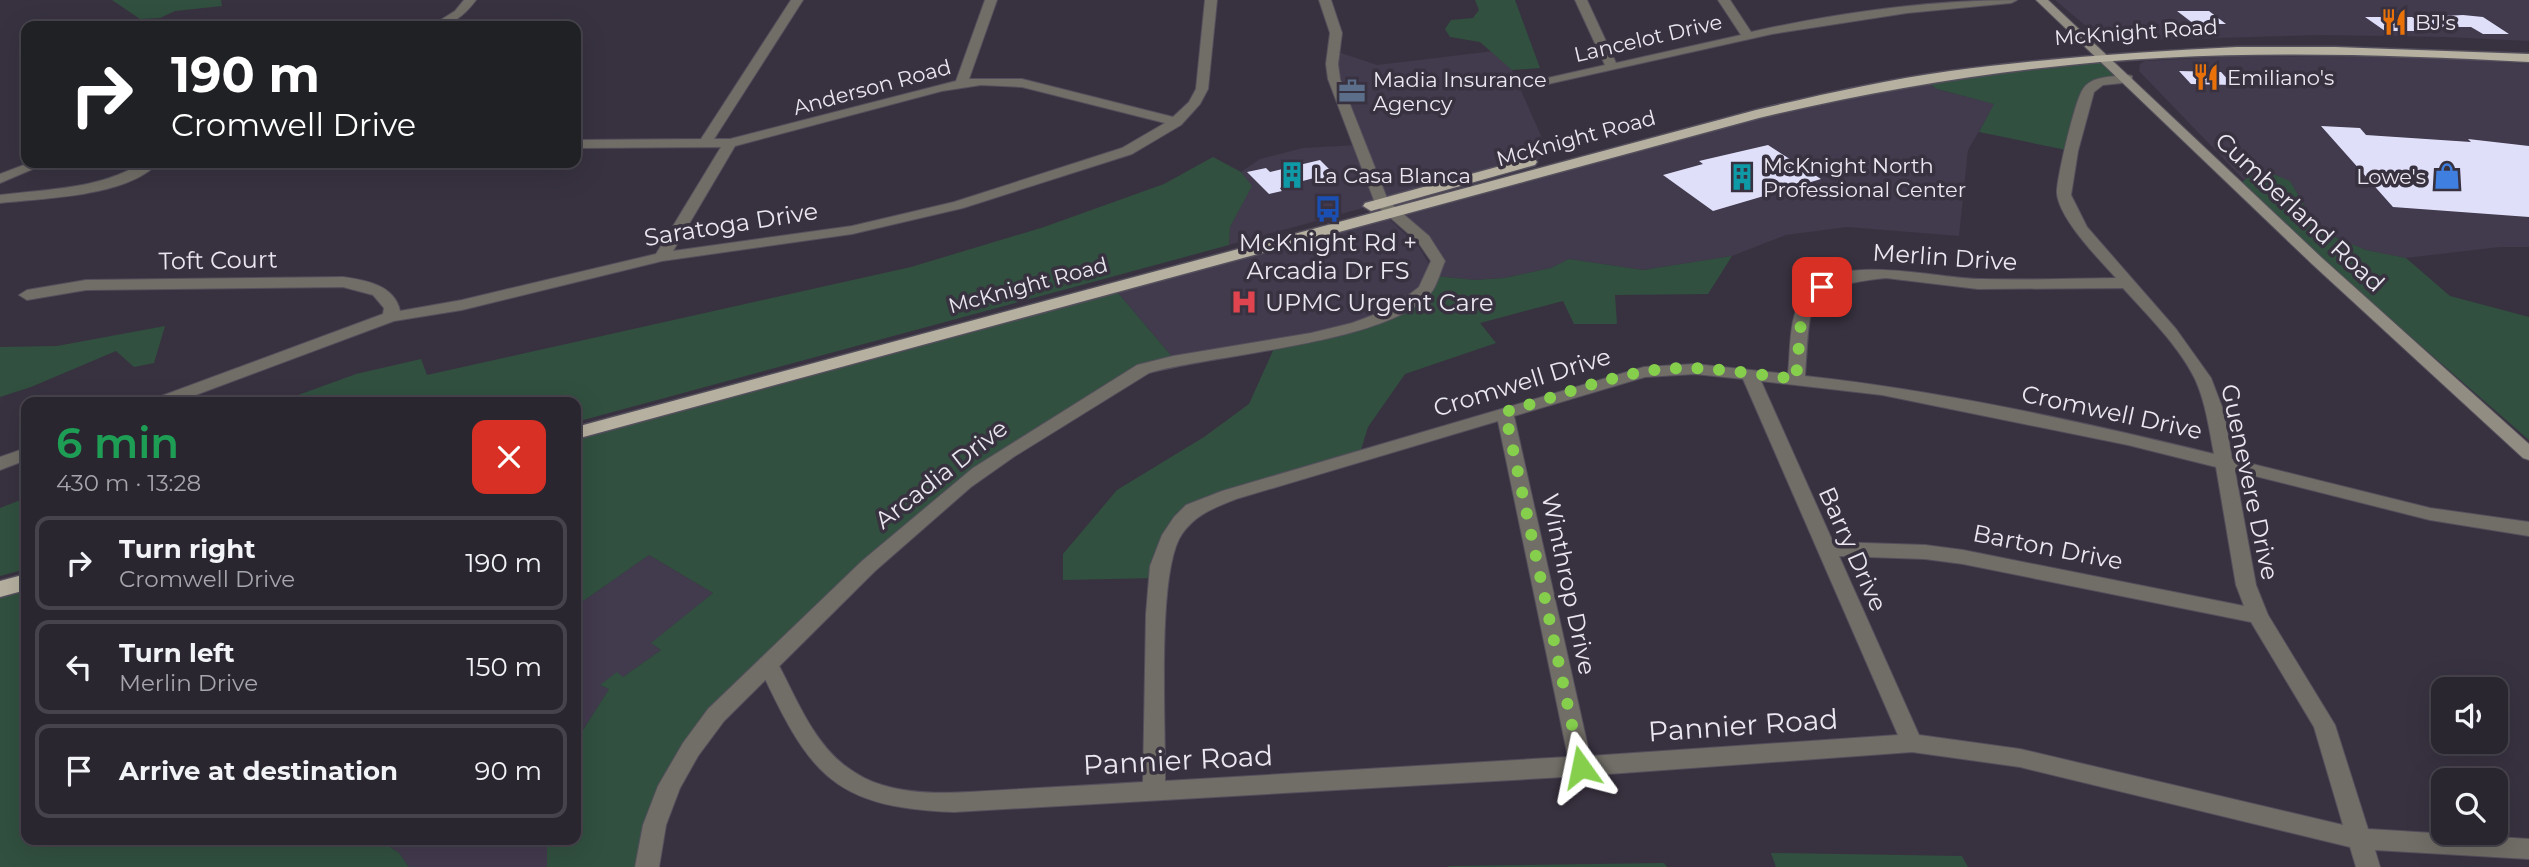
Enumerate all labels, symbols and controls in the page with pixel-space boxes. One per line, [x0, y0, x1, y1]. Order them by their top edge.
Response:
restaurant icon: BJ's [2379, 7, 2409, 37]
street label: Lancelot Drive [1572, 9, 1724, 67]
place label: BJ's [2415, 10, 2456, 35]
street label: McKnight Road [2053, 14, 2219, 50]
text: 190 m [171, 45, 320, 104]
icon: right [56, 49, 147, 140]
street label: Anderson Road [790, 54, 954, 120]
restaurant icon: Emiliano's [2191, 62, 2221, 92]
place label: Emiliano's [2227, 65, 2334, 90]
place label: Madia Insurance Agency [1373, 67, 1547, 116]
office icon: Madia Insurance Agency [1337, 76, 1367, 106]
text: Cromwell Drive [171, 105, 416, 144]
street label: McKnight Road [1494, 105, 1658, 171]
street label: Cumberland Road [2209, 126, 2391, 298]
place label: McKnight North Professional Center [1763, 153, 1966, 202]
building icon: La Casa Blanca [1277, 160, 1307, 190]
shop icon: Lowe's [2432, 161, 2462, 191]
building icon: McKnight North Professional Center [1727, 162, 1757, 192]
place label: La Casa Blanca [1313, 163, 1471, 188]
place label: Lowe's [2356, 164, 2426, 189]
bus stop icon: McKnight Rd + Arcadia Dr FS [1313, 194, 1343, 224]
street label: Saratoga Drive [642, 196, 820, 252]
place label: McKnight Rd + Arcadia Dr FS [1239, 228, 1417, 285]
street label: Merlin Drive [1872, 237, 2018, 277]
street label: Toft Court [158, 244, 278, 276]
street label: McKnight Road [946, 252, 1110, 318]
pin [1792, 257, 1852, 317]
icon: arrive [1803, 268, 1841, 306]
hospital icon: UPMC Urgent Care [1229, 287, 1259, 317]
place label: UPMC Urgent Care [1265, 288, 1494, 317]
street label: Cromwell Drive [1430, 341, 1614, 423]
street label: Cromwell Drive [2019, 379, 2205, 445]
street label: Guenevere Drive [2215, 381, 2285, 583]
street label: Arcadia Drive [869, 413, 1013, 535]
text: 6 min [56, 417, 179, 469]
button: close [472, 420, 546, 494]
text: 430 m · 13:28 [56, 469, 201, 497]
street label: Barry Drive [1813, 482, 1893, 616]
street label: Winthrop Drive [1536, 491, 1602, 677]
street label: Barton Drive [1971, 518, 2125, 576]
text: Turn right [119, 533, 255, 565]
icon: right [60, 544, 98, 582]
text: 190 m [465, 547, 542, 579]
text: Cromwell Drive [119, 565, 295, 593]
text: Turn left [119, 637, 235, 669]
icon: left [60, 648, 98, 686]
text: 150 m [466, 651, 542, 683]
text: Merlin Drive [119, 669, 258, 697]
map controls [2431, 677, 2508, 845]
button: sound [2431, 677, 2508, 754]
street label: Pannier Road [1647, 701, 1839, 749]
position arrow [1544, 730, 1618, 804]
street label: Pannier Road [1082, 738, 1274, 782]
icon: arrive [60, 752, 98, 790]
text: Arrive at destination [119, 755, 398, 787]
text: 90 m [475, 755, 542, 787]
button: search [2431, 768, 2508, 845]

